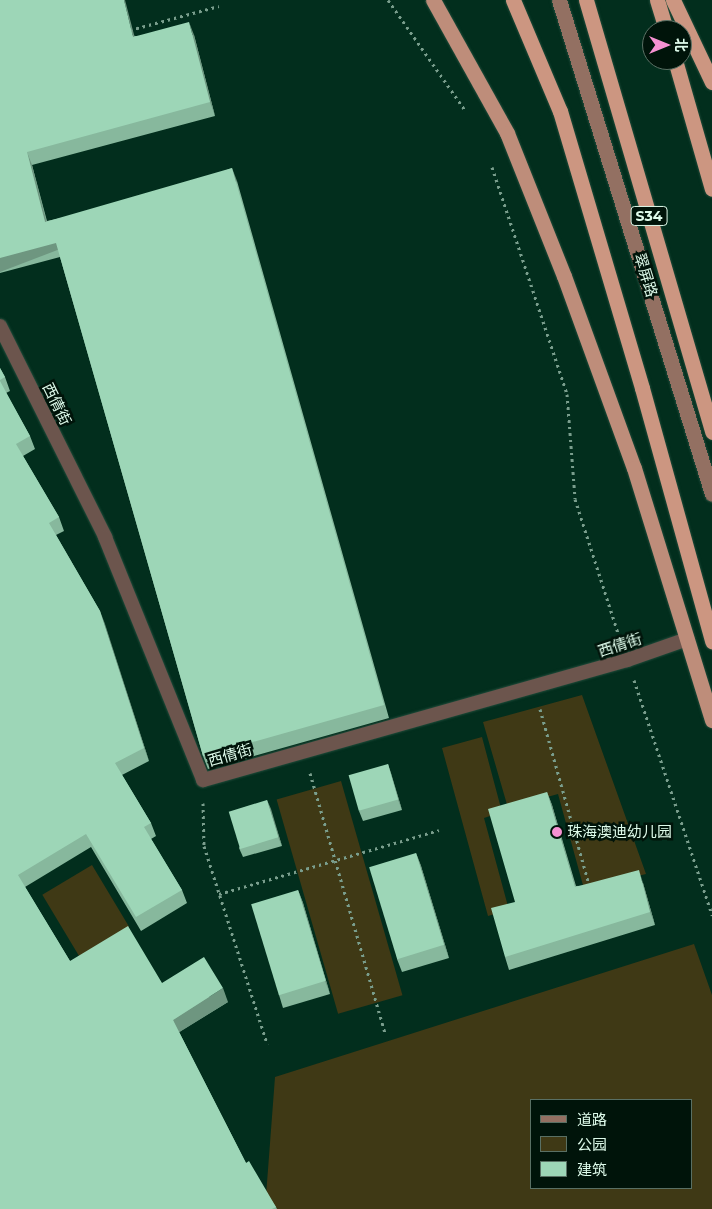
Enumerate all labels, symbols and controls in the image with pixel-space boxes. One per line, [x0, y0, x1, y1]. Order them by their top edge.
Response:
north arrow [642, 20, 692, 70]
text: 北 [672, 38, 690, 52]
road number: S34 [630, 205, 668, 228]
street label: 翠屏路 [631, 251, 661, 299]
street label: 西倩街 [39, 380, 75, 428]
street label: 西倩街 [596, 629, 644, 661]
street label: 西倩街 [206, 740, 254, 770]
place label: 珠海澳迪幼儿园 [567, 823, 672, 841]
marker: 珠海澳迪幼儿园 [551, 826, 563, 838]
legend [530, 1099, 692, 1189]
text: 道路 [577, 1110, 607, 1129]
text: 公园 [577, 1135, 607, 1154]
text: 建筑 [577, 1160, 607, 1179]

